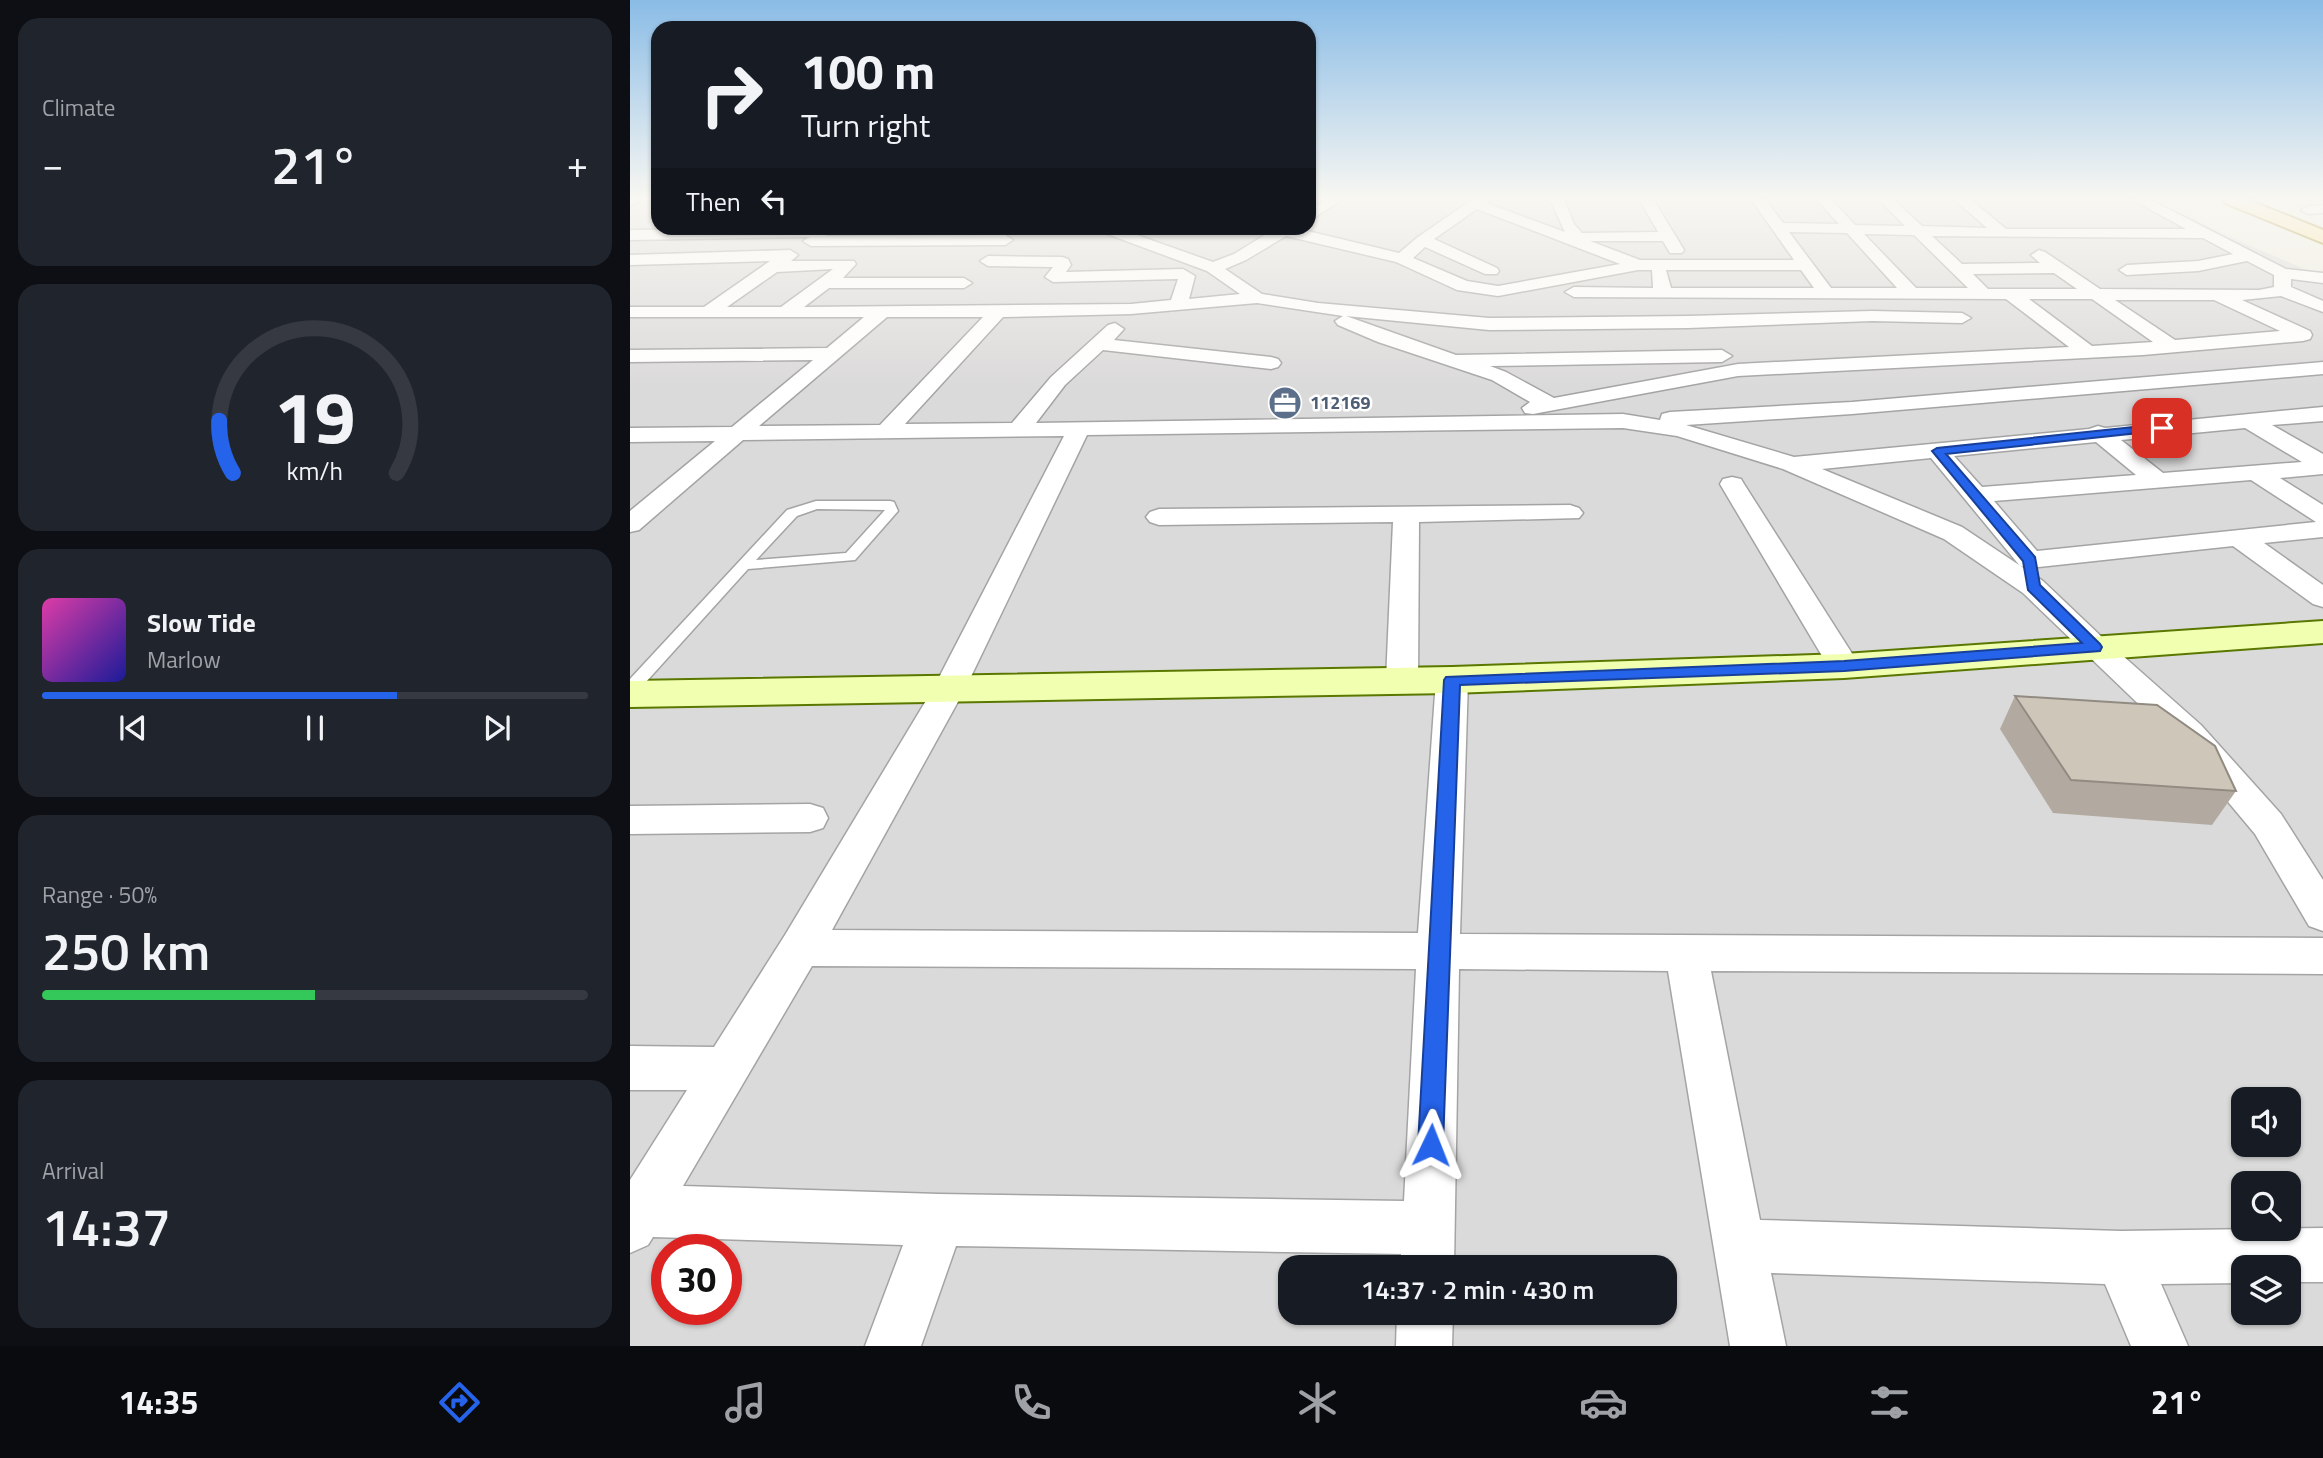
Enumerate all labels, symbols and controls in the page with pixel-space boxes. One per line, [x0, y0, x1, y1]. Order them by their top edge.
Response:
text: 100 m [801, 33, 935, 108]
icon: right [686, 49, 777, 140]
text: Climate [42, 90, 115, 125]
text: Turn right [801, 101, 930, 149]
text: 21° [271, 125, 359, 204]
text: − [42, 135, 63, 193]
text: + [567, 135, 588, 193]
text: Then [686, 182, 741, 221]
icon: left [755, 182, 793, 220]
text: 19 [274, 362, 356, 472]
office icon: 112169 [1266, 384, 1304, 422]
place label: 112169 [1310, 389, 1370, 416]
pin [2132, 398, 2192, 458]
icon: arrive [2143, 409, 2181, 447]
text: km/h [287, 452, 343, 490]
text: Slow Tide [147, 603, 256, 642]
text: Marlow [147, 642, 221, 677]
icon: previous [114, 709, 152, 747]
icon: pause [296, 709, 334, 747]
icon: next [478, 709, 516, 747]
text: Range · 50% [42, 877, 157, 912]
text: 250 km [42, 911, 210, 990]
map controls [2231, 1087, 2301, 1325]
button: sound [2231, 1087, 2301, 1157]
position arrow [1394, 1108, 1468, 1182]
text: Arrival [42, 1153, 104, 1188]
button: search [2231, 1171, 2301, 1241]
text: 14:37 [42, 1187, 171, 1266]
speed limit sign: 30 [651, 1234, 742, 1325]
button: layers [2231, 1255, 2301, 1325]
text: 14:37 · 2 min · 430 m [1361, 1270, 1594, 1309]
text: 14:35 [118, 1378, 198, 1426]
icon: directions [435, 1378, 484, 1427]
icon: music [721, 1378, 770, 1427]
icon: phone [1007, 1378, 1056, 1427]
icon: climate [1293, 1378, 1342, 1427]
icon: car [1579, 1378, 1628, 1427]
icon: filters [1865, 1378, 1914, 1427]
text: 21° [2151, 1378, 2204, 1426]

